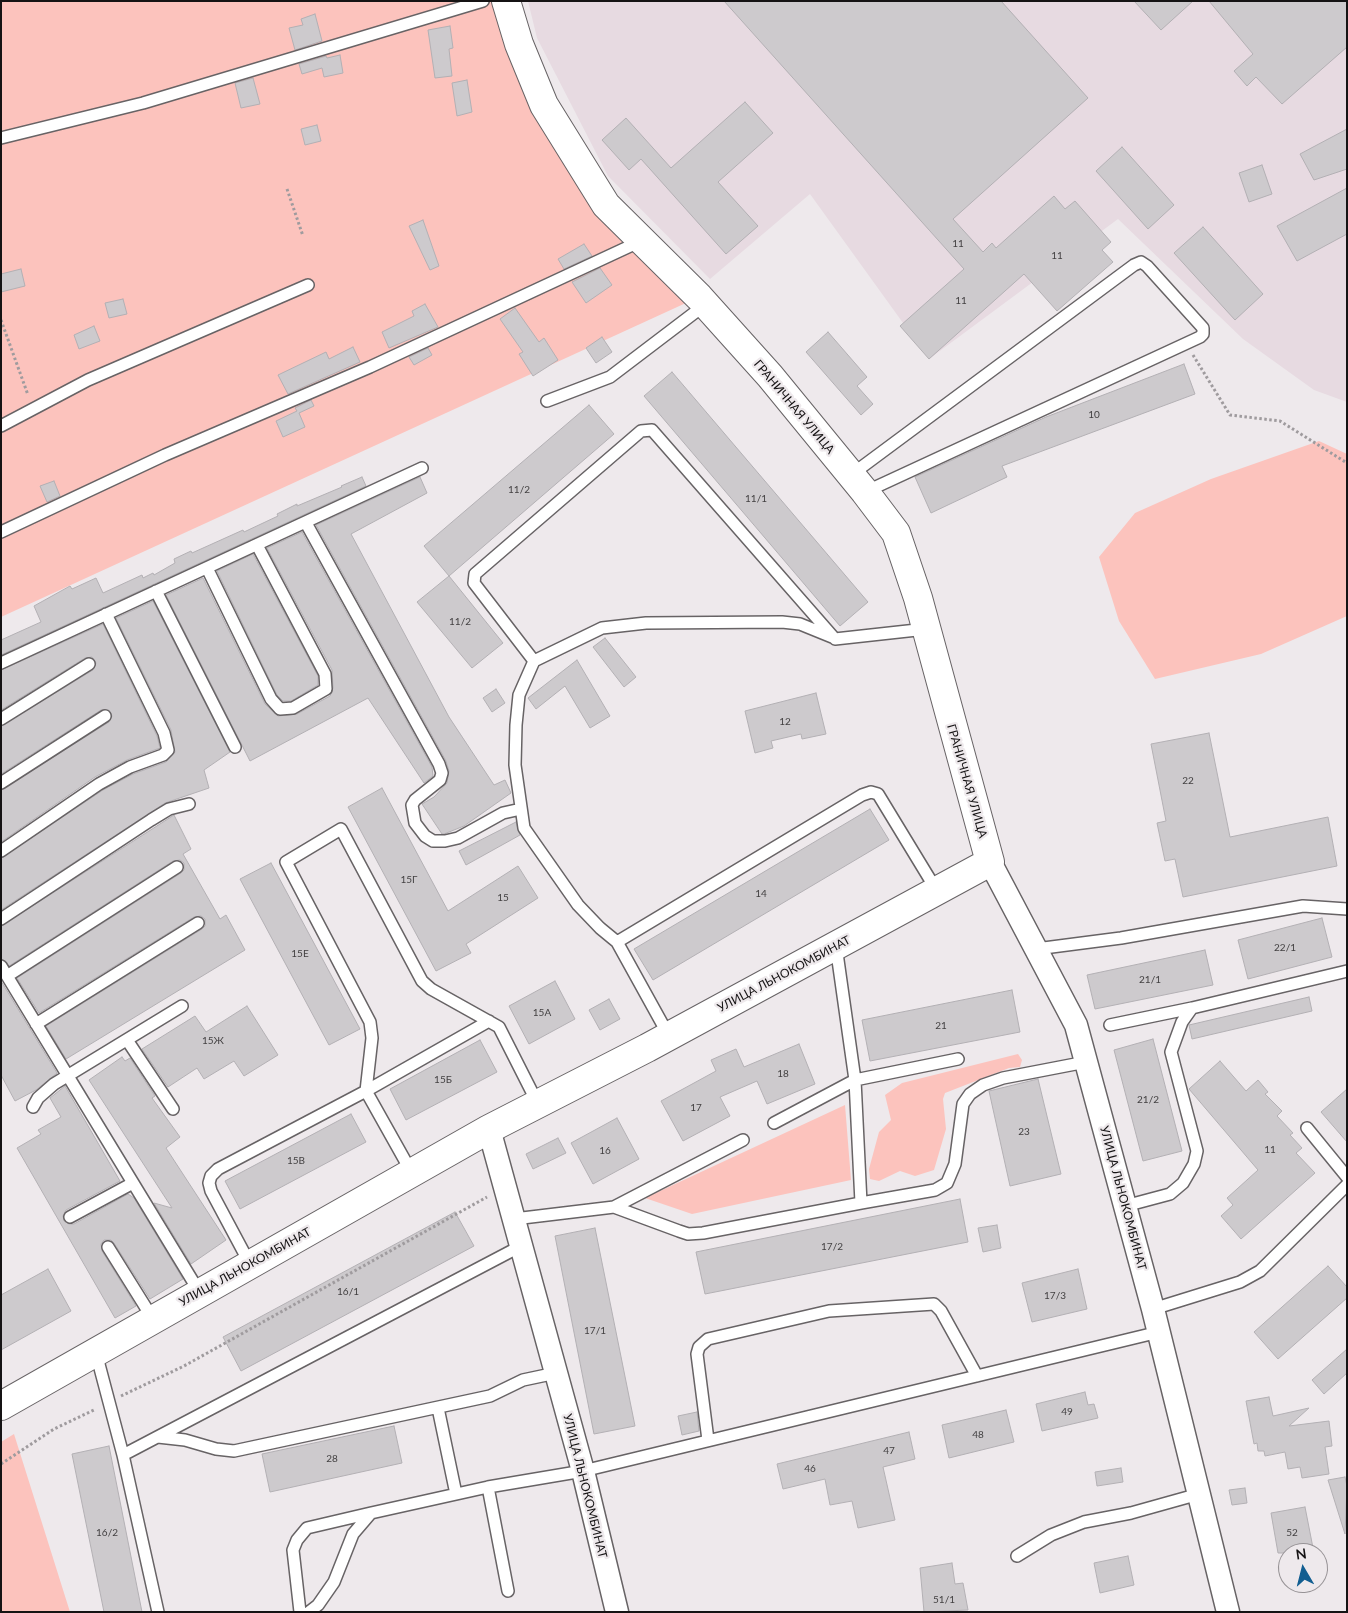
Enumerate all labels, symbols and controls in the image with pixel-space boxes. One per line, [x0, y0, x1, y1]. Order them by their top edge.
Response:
house number: 11 [952, 238, 964, 250]
house number: 11 [1051, 250, 1063, 262]
house number: 11 [955, 295, 967, 307]
street label: ГРАНИЧНАЯ УЛИЦА [751, 357, 837, 457]
house number: 10 [1088, 409, 1100, 421]
house number: 11/2 [508, 484, 530, 496]
house number: 11/1 [745, 493, 767, 505]
house number: 11/2 [449, 616, 471, 628]
house number: 12 [779, 716, 791, 728]
street label: ГРАНИЧНАЯ УЛИЦА [944, 722, 990, 840]
house number: 22 [1182, 775, 1194, 787]
house number: 15Г [401, 874, 417, 886]
house number: 14 [755, 888, 767, 900]
house number: 15 [497, 892, 509, 904]
street label: УЛИЦА ЛЬНОКОМБИНАТ [715, 933, 853, 1015]
house number: 22/1 [1274, 942, 1296, 954]
house number: 15Е [291, 948, 309, 960]
house number: 21/1 [1139, 974, 1161, 986]
house number: 15А [533, 1007, 551, 1019]
house number: 21 [935, 1020, 947, 1032]
house number: 15Ж [202, 1035, 224, 1047]
house number: 18 [777, 1068, 789, 1080]
house number: 15Б [434, 1074, 452, 1086]
house number: 21/2 [1137, 1094, 1159, 1106]
house number: 17 [690, 1102, 702, 1114]
street label: УЛИЦА ЛЬНОКОМБИНАТ [1097, 1124, 1149, 1272]
house number: 23 [1018, 1126, 1030, 1138]
house number: 11 [1264, 1144, 1276, 1156]
house number: 16 [599, 1145, 611, 1157]
house number: 15В [287, 1155, 305, 1167]
street label: УЛИЦА ЛЬНОКОМБИНАТ [177, 1225, 313, 1309]
house number: 17/2 [821, 1241, 843, 1253]
house number: 16/1 [337, 1286, 359, 1298]
house number: 17/3 [1044, 1290, 1066, 1302]
house number: 17/1 [584, 1325, 606, 1337]
house number: 49 [1061, 1406, 1073, 1418]
street label: УЛИЦА ЛЬНОКОМБИНАТ [560, 1412, 610, 1560]
house number: 48 [972, 1429, 984, 1441]
house number: 47 [883, 1445, 895, 1457]
house number: 28 [326, 1453, 338, 1465]
house number: 46 [804, 1463, 816, 1475]
house number: 16/2 [96, 1527, 118, 1539]
house number: 52 [1286, 1527, 1298, 1539]
north arrow [1278, 1543, 1328, 1593]
text: N [1294, 1544, 1308, 1563]
house number: 51/1 [933, 1594, 955, 1606]

